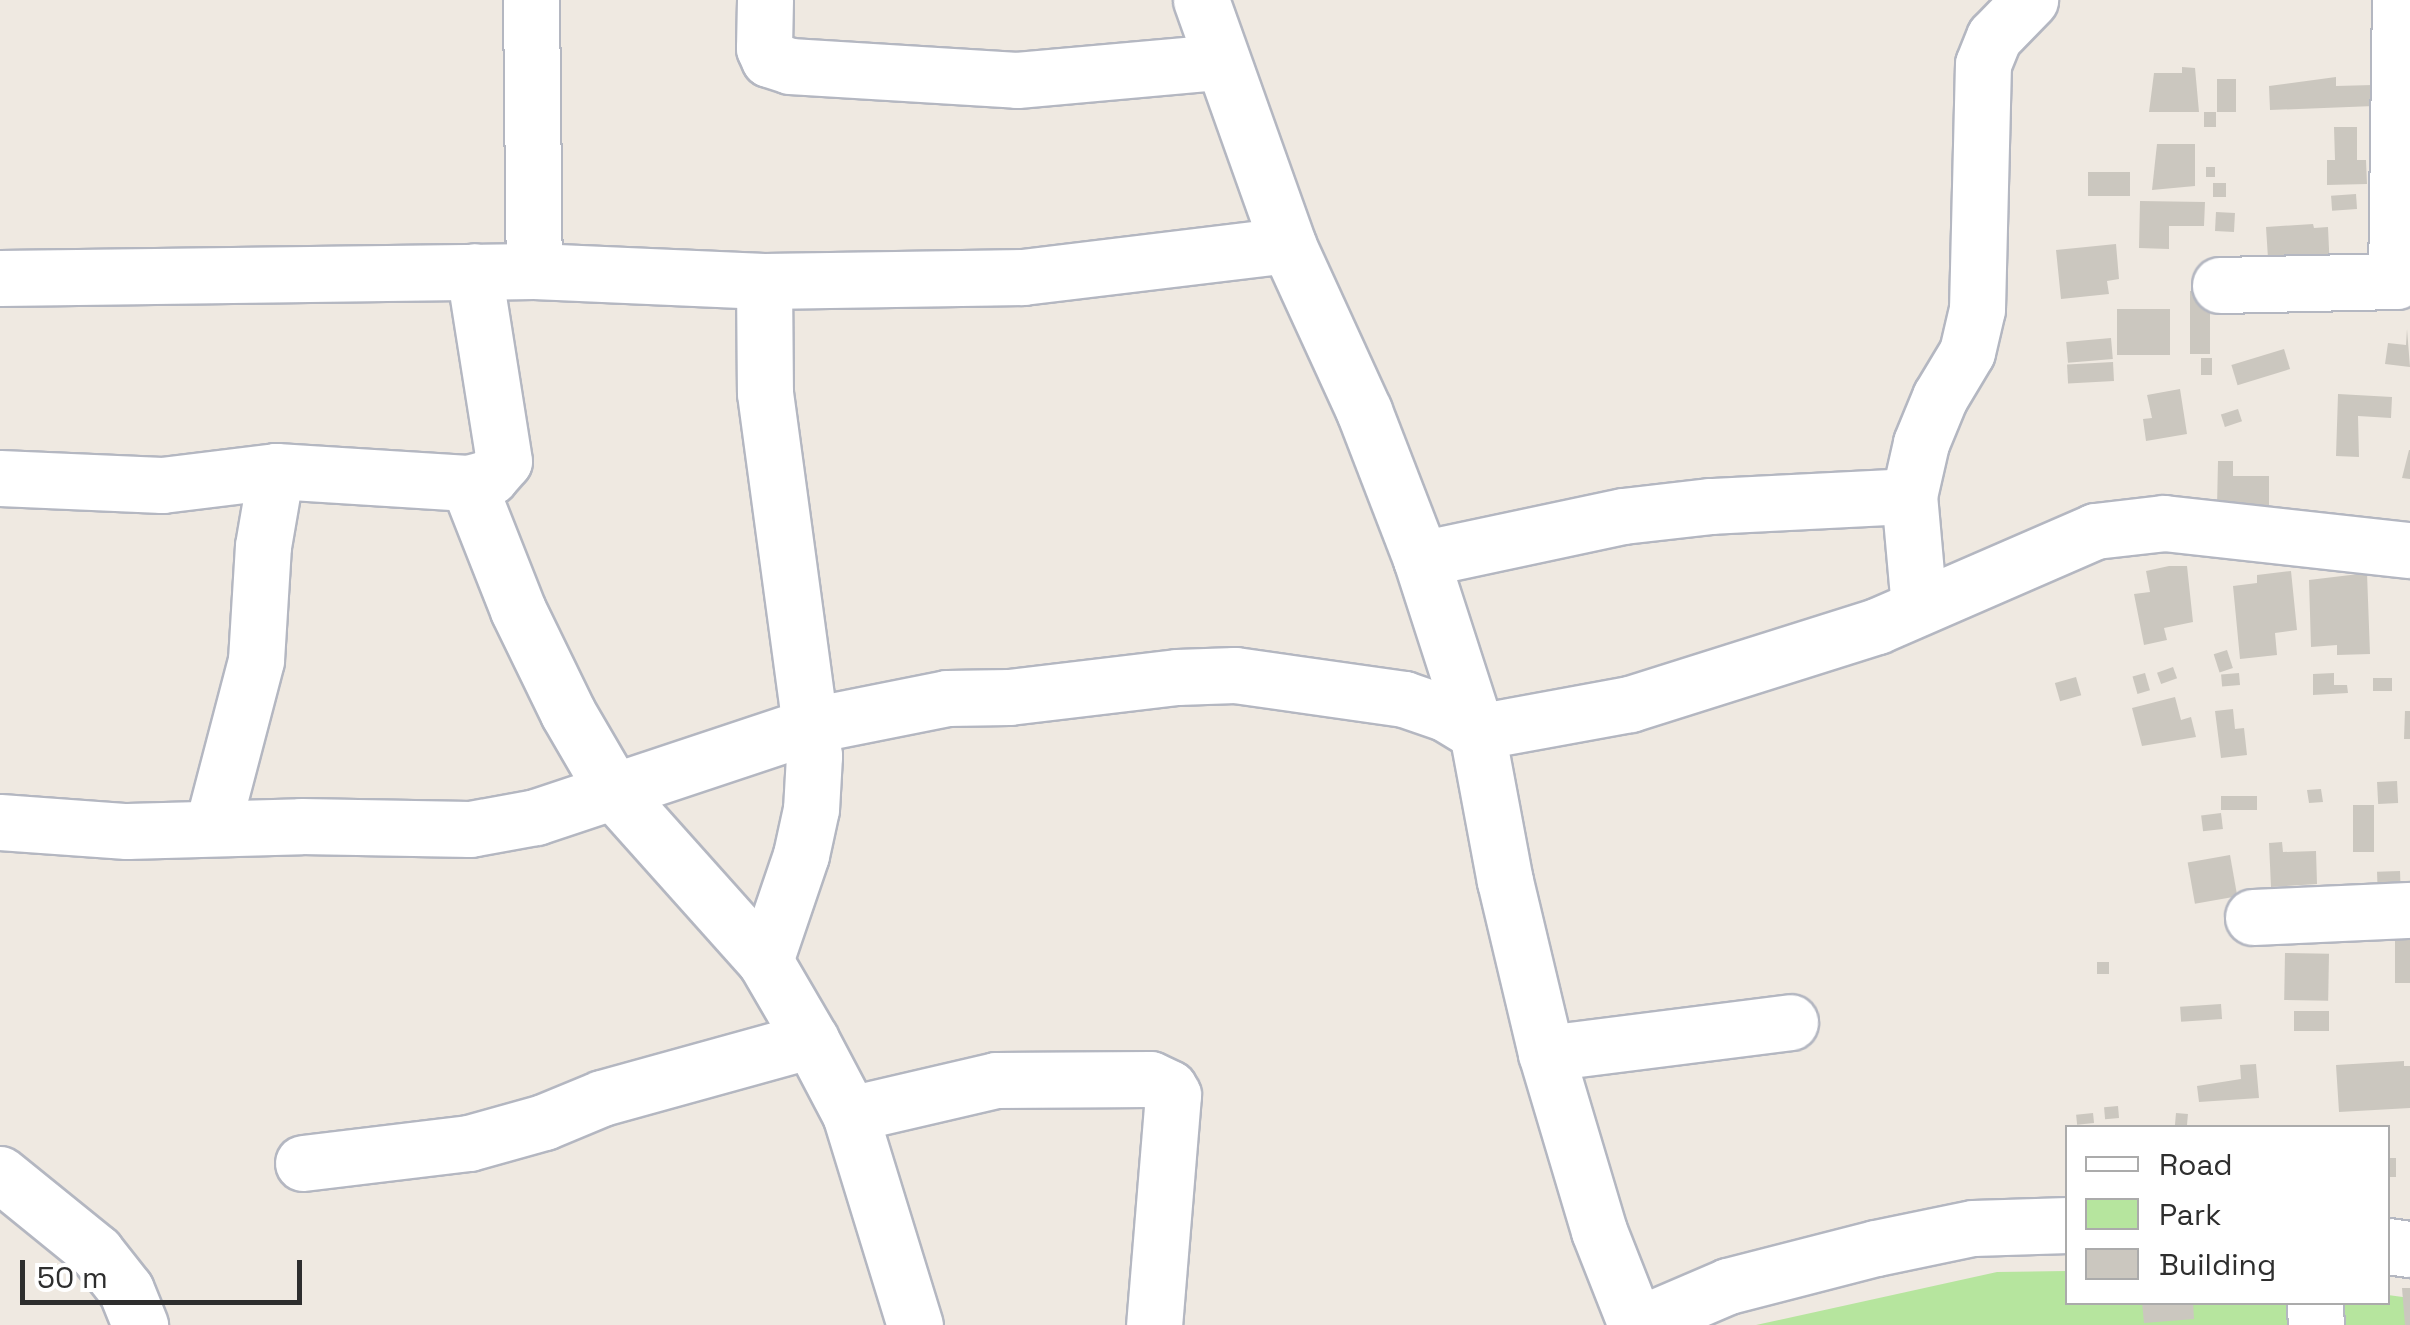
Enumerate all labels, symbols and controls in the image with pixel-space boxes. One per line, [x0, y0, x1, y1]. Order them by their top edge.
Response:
legend [2065, 1125, 2390, 1305]
text: Road [2159, 1145, 2233, 1184]
text: Park [2159, 1195, 2221, 1234]
scale bar [25, 1240, 308, 1302]
text: Building [2159, 1245, 2276, 1284]
text: 50 m [37, 1258, 108, 1297]

